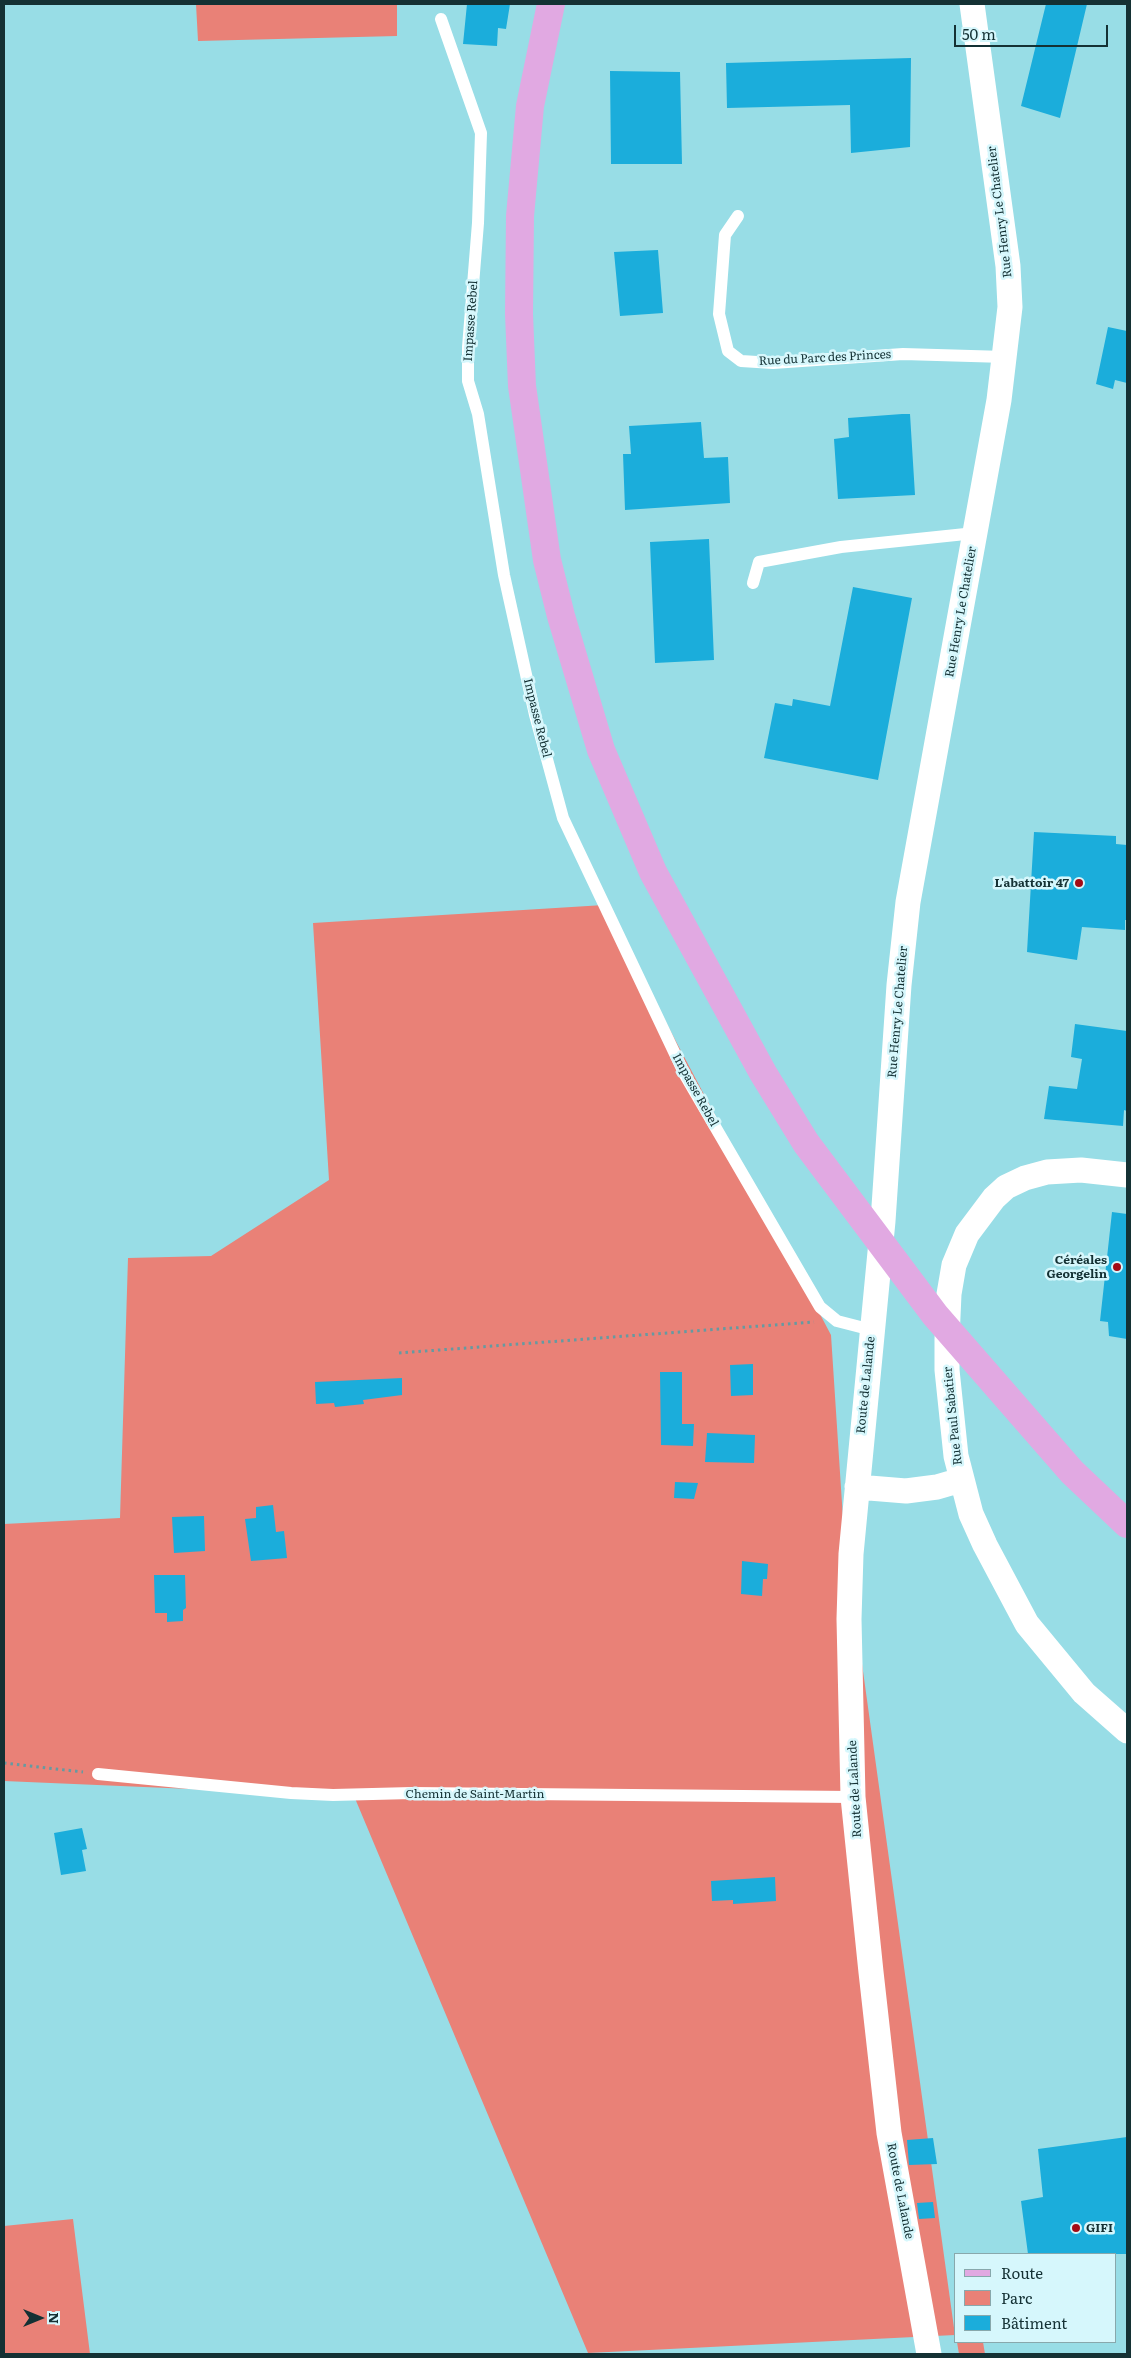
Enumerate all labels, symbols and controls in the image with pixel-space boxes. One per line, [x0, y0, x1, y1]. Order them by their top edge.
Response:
scale bar [956, 15, 1110, 47]
text: 50 m [962, 22, 996, 45]
street label: Rue Henry Le Chatelier [985, 145, 1015, 279]
street label: Impasse Rebel [461, 280, 481, 362]
street label: Rue du Parc des Princes [759, 347, 891, 369]
street label: Rue Henry Le Chatelier [942, 546, 980, 678]
street label: Impasse Rebel [520, 677, 554, 759]
place label: L'abattoir 47 [994, 876, 1069, 890]
marker: L'abattoir 47 [1073, 877, 1085, 889]
street label: Rue Henry Le Chatelier [885, 945, 911, 1079]
street label: Impasse Rebel [669, 1051, 721, 1129]
place label: Céréales Georgelin [1046, 1253, 1107, 1281]
marker: Céréales Georgelin [1111, 1261, 1123, 1273]
street label: Route de Lalande [854, 1336, 878, 1434]
street label: Rue Paul Sabatier [941, 1366, 965, 1466]
street label: Route de Lalande [845, 1740, 865, 1838]
street label: Chemin de Saint-Martin [406, 1787, 544, 1801]
street label: Route de Lalande [884, 2142, 916, 2240]
place label: GIFI [1086, 2221, 1113, 2235]
marker: GIFI [1070, 2222, 1082, 2234]
legend [954, 2253, 1116, 2343]
text: Route [1001, 2261, 1043, 2284]
text: Parc [1001, 2286, 1032, 2309]
north arrow [15, 2293, 65, 2343]
text: Bâtiment [1001, 2311, 1067, 2334]
text: N [45, 2312, 65, 2324]

